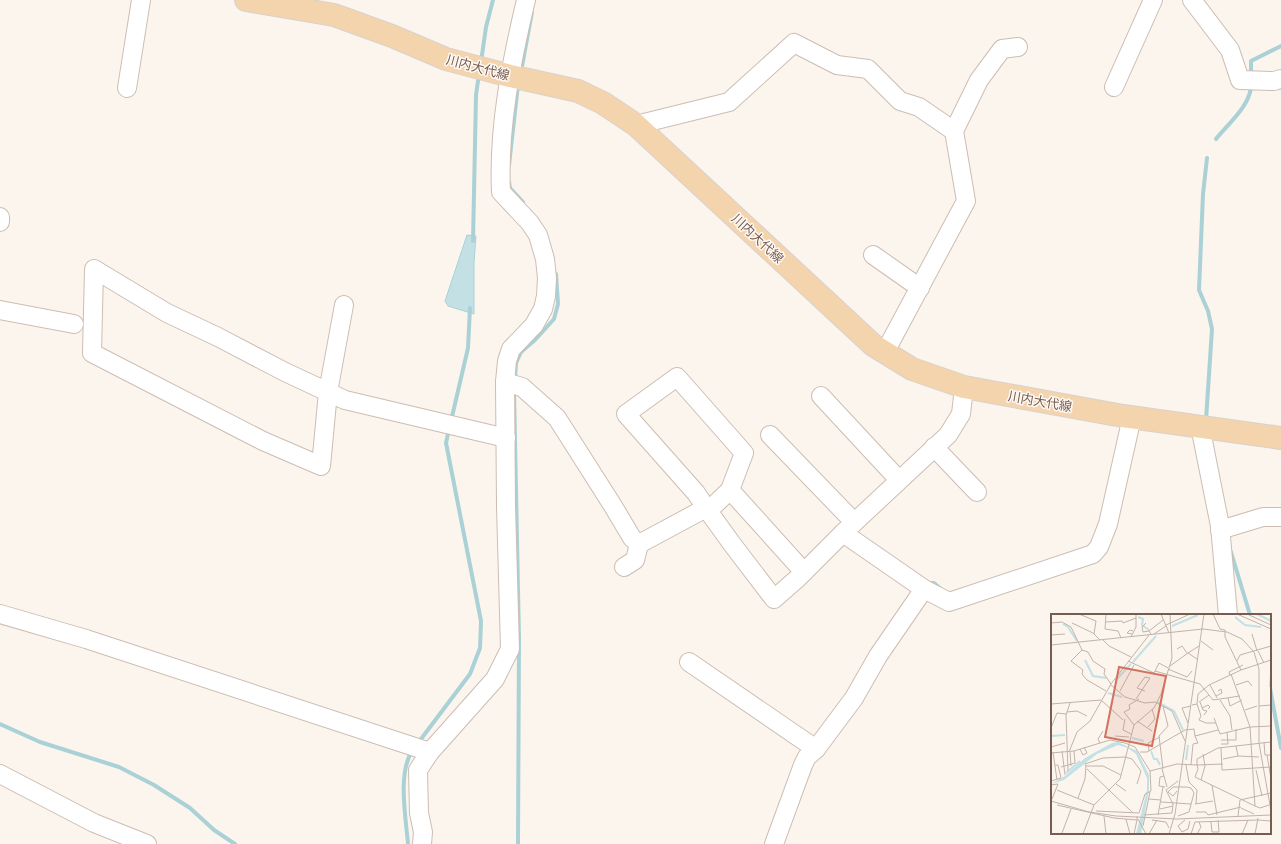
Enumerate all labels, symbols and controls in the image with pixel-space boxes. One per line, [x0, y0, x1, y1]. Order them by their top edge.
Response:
street label: 川内大代線 [445, 52, 511, 82]
street label: 川内大代線 [729, 211, 787, 265]
street label: 川内大代線 [1007, 388, 1073, 414]
inset map [1051, 614, 1271, 834]

